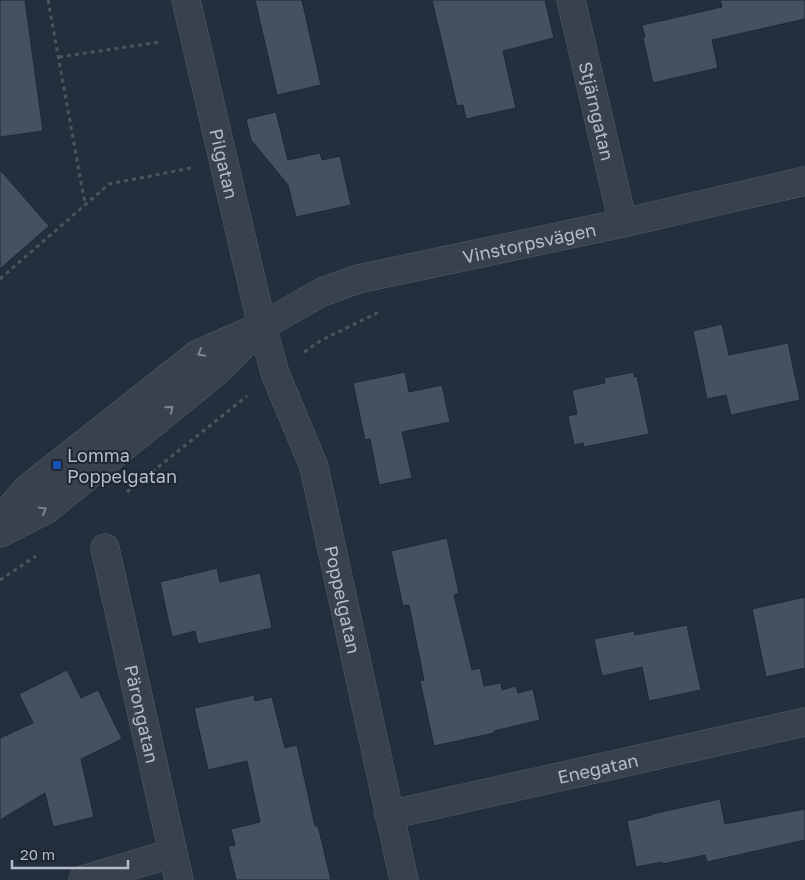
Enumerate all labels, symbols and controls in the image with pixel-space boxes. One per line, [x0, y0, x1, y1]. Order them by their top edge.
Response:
street label: Stjärngatan [575, 59, 619, 163]
street label: Pilgatan [205, 126, 243, 201]
street label: Vinstorpsvägen [460, 218, 598, 268]
one-way arrow [198, 347, 207, 357]
one-way arrow [165, 406, 174, 415]
place label: Lomma Poppelgatan [67, 444, 177, 487]
marker: Lomma Poppelgatan [51, 459, 63, 471]
one-way arrow [38, 506, 47, 516]
street label: Poppelgatan [320, 543, 365, 656]
street label: Pärongatan [120, 663, 164, 765]
street label: Enegatan [555, 749, 640, 788]
scale bar [12, 838, 129, 870]
text: 20 m [20, 845, 55, 863]

